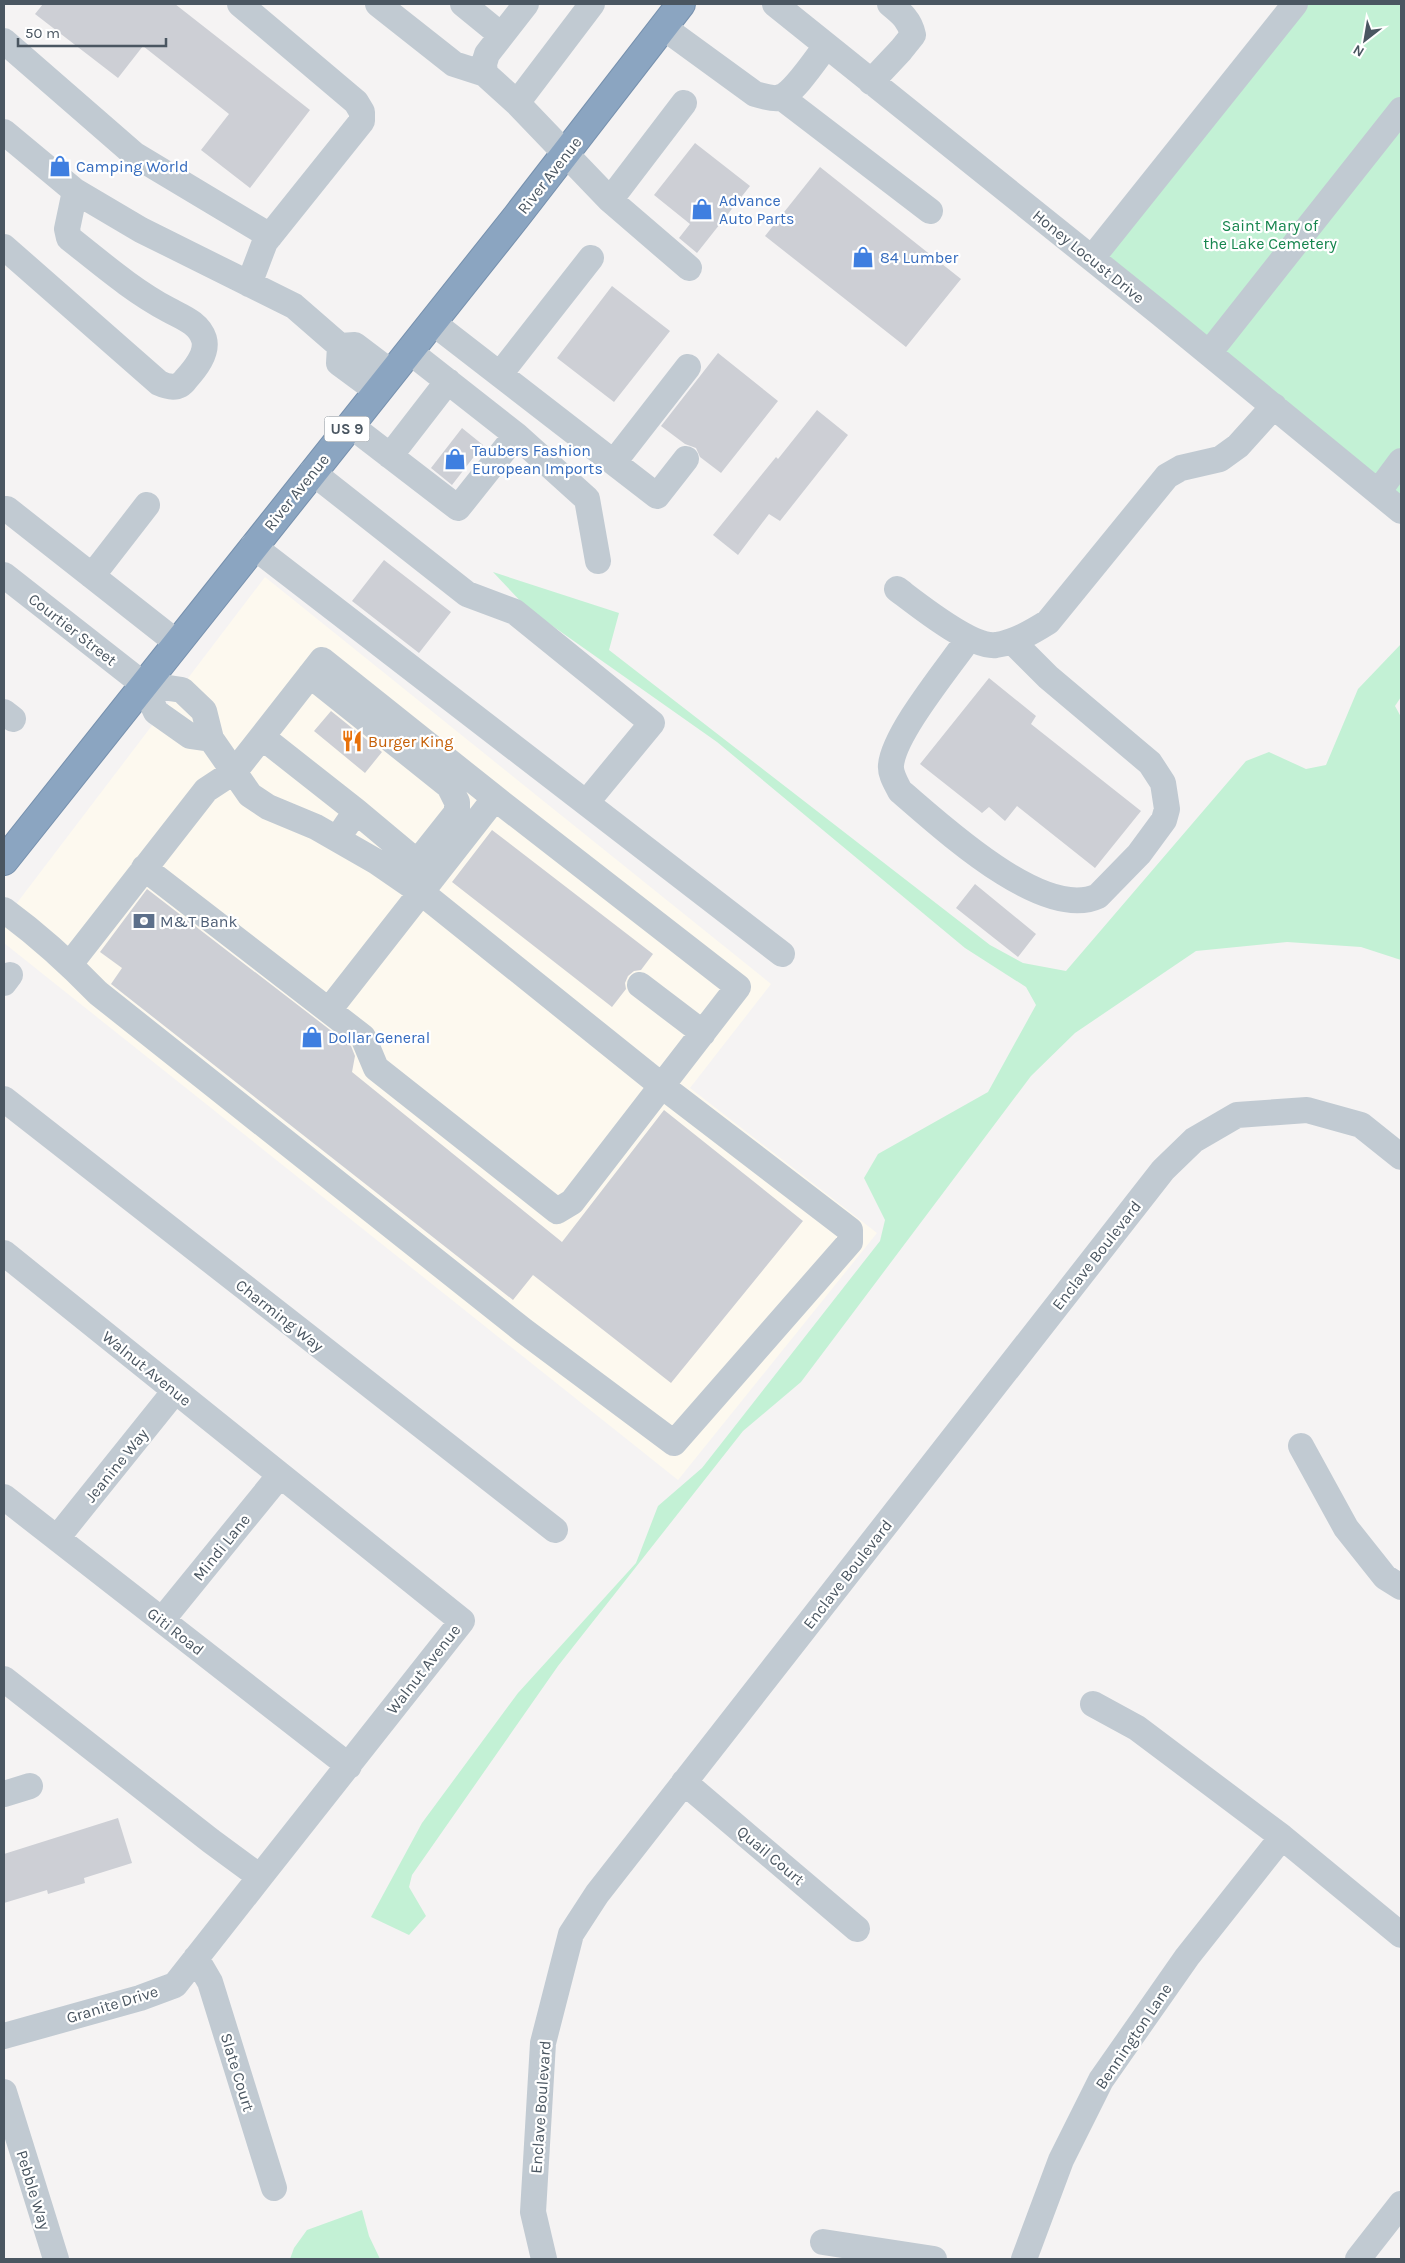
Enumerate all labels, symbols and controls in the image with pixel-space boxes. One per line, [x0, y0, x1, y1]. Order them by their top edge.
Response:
scale bar [18, 15, 165, 47]
north arrow [1340, 15, 1390, 65]
text: 50 m [25, 24, 60, 42]
text: N [1350, 41, 1367, 61]
street label: River Avenue [513, 133, 586, 218]
shop icon: Camping World [47, 153, 73, 179]
place label: Camping World [76, 157, 188, 176]
place label: Advance Auto Parts [719, 191, 794, 228]
shop icon: Advance Auto Parts [689, 196, 715, 222]
street label: Honey Locust Drive [1029, 205, 1148, 307]
park label: Saint Mary of the Lake Cemetery [1203, 216, 1337, 253]
shop icon: 84 Lumber [850, 244, 876, 270]
place label: 84 Lumber [880, 248, 958, 267]
road number: US 9 [324, 416, 370, 442]
place label: Taubers Fashion European Imports [472, 441, 603, 478]
shop icon: Taubers Fashion European Imports [442, 446, 468, 472]
street label: River Avenue [260, 450, 333, 534]
street label: Courtier Street [25, 589, 121, 670]
restaurant icon: Burger King [339, 728, 365, 754]
place label: Burger King [368, 732, 453, 751]
bank icon: M&T Bank [131, 908, 157, 934]
place label: M&T Bank [160, 912, 237, 931]
shop icon: Dollar General [299, 1024, 325, 1050]
place label: Dollar General [328, 1028, 430, 1047]
street label: Enclave Boulevard [1048, 1197, 1145, 1314]
street label: Charming Way [232, 1275, 328, 1356]
street label: Walnut Avenue [98, 1327, 195, 1410]
street label: Jeanine Way [81, 1424, 152, 1506]
street label: Mindi Lane [189, 1510, 254, 1584]
street label: Enclave Boulevard [799, 1516, 896, 1633]
street label: Giti Road [144, 1603, 208, 1659]
street label: Walnut Avenue [382, 1621, 464, 1718]
street label: Quail Court [733, 1822, 808, 1889]
street label: Bennington Lane [1091, 1980, 1176, 2093]
street label: Granite Drive [64, 1982, 160, 2027]
street label: Slate Court [217, 2031, 258, 2114]
street label: Enclave Boulevard [526, 2040, 555, 2174]
street label: Pebble Way [12, 2148, 55, 2233]

